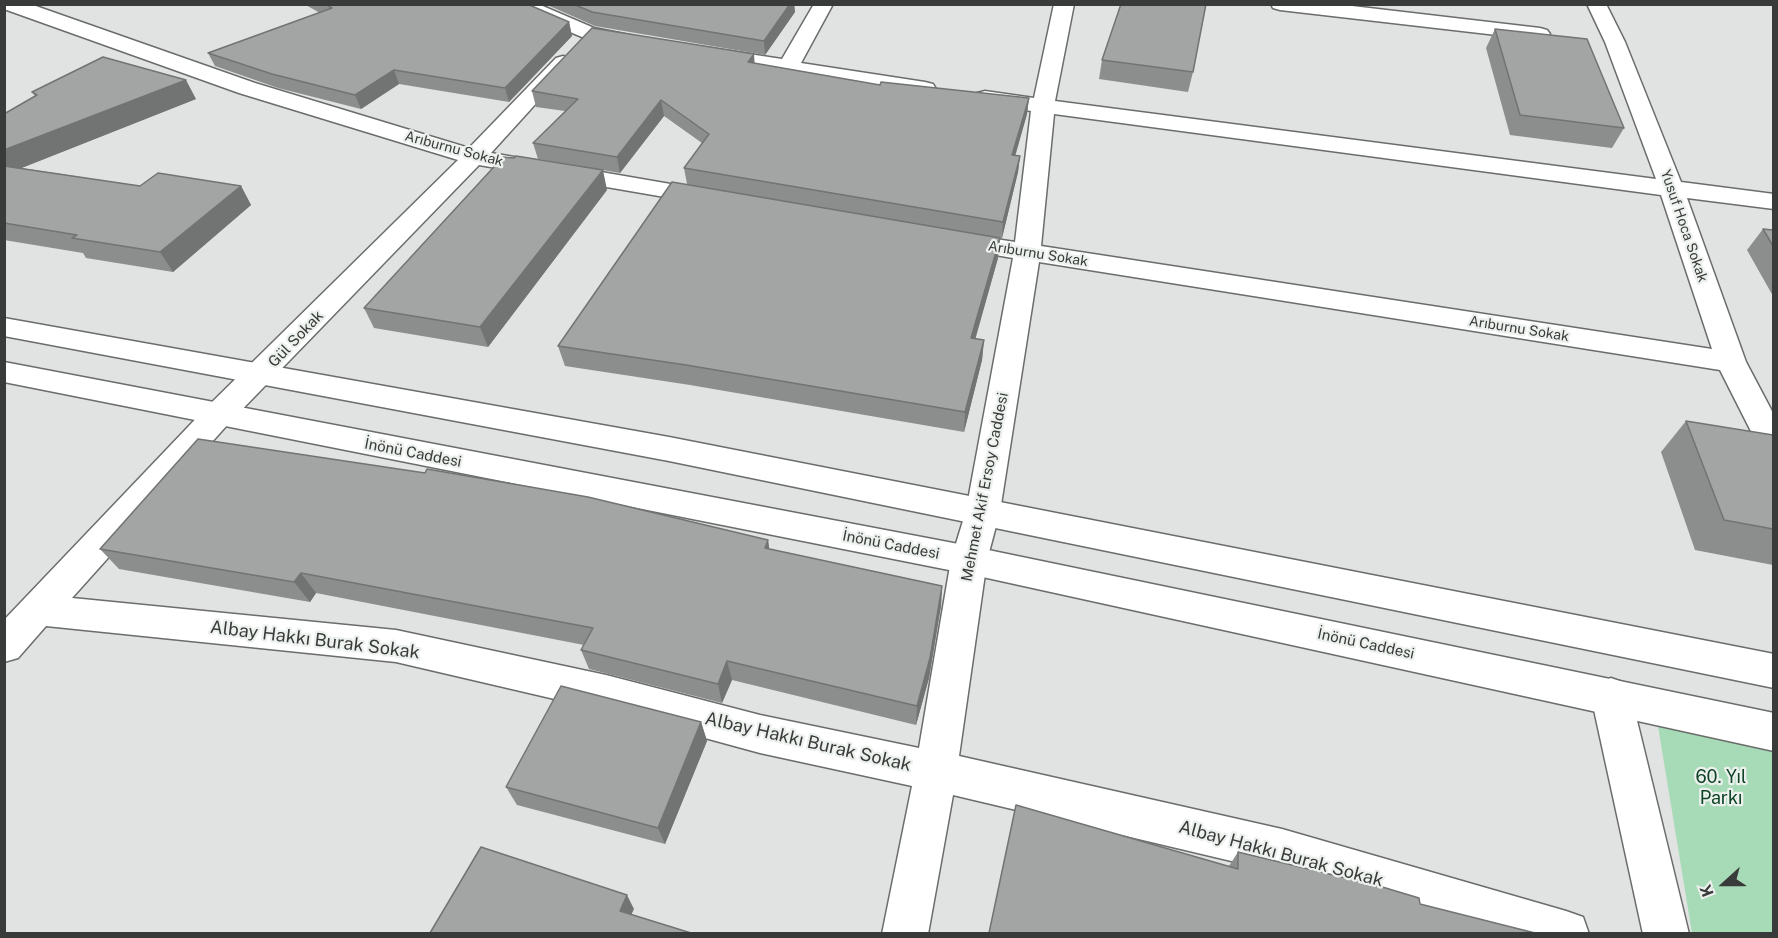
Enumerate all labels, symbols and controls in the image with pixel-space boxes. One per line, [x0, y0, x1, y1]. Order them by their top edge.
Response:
street label: Arıburnu Sokak [403, 128, 505, 170]
street label: Yusuf Hoca Sokak [1657, 168, 1711, 284]
street label: Arıburnu Sokak [987, 238, 1089, 270]
street label: Gül Sokak [265, 307, 327, 371]
street label: Arıburnu Sokak [1468, 313, 1570, 345]
street label: Mehmet Akif Ersoy Caddesi [958, 391, 1012, 583]
street label: İnönü Caddesi [363, 435, 463, 471]
street label: İnönü Caddesi [841, 527, 941, 563]
street label: Albay Hakkı Burak Sokak [209, 616, 421, 664]
street label: İnönü Caddesi [1316, 625, 1416, 663]
street label: Albay Hakkı Burak Sokak [703, 708, 913, 776]
park label: 60. Yıl Parkı [1695, 766, 1747, 808]
street label: Albay Hakkı Burak Sokak [1176, 816, 1386, 892]
north arrow [1694, 854, 1754, 914]
text: K [1696, 882, 1718, 899]

